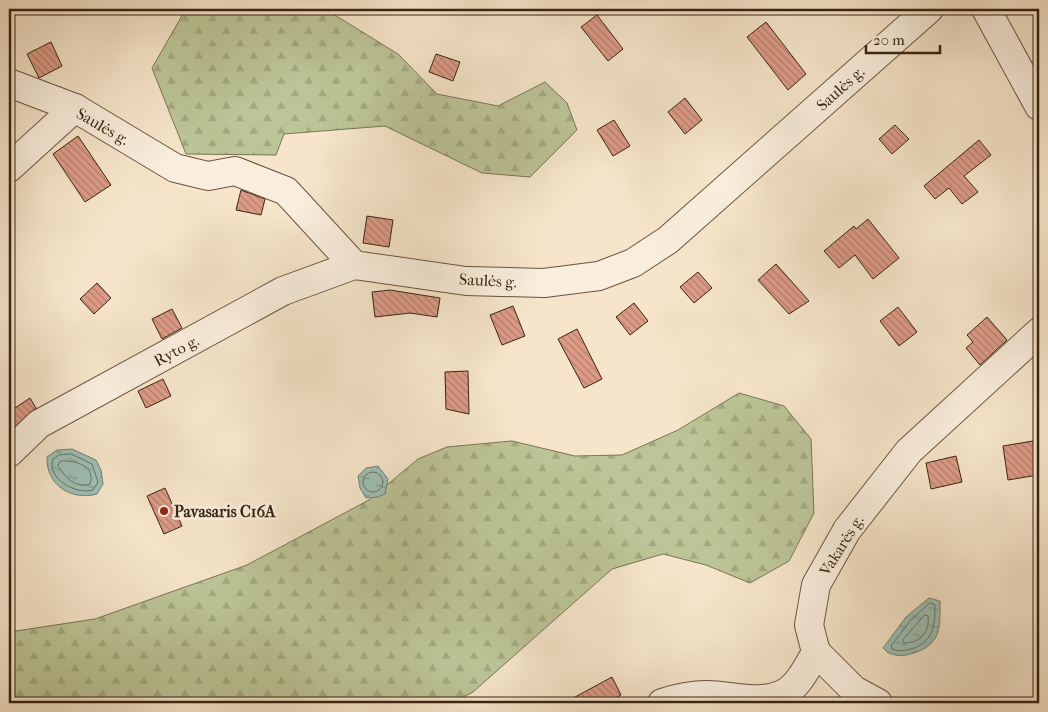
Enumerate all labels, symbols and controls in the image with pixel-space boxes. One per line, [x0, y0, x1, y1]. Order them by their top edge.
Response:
scale bar [866, 22, 939, 54]
text: 20 m [873, 31, 905, 49]
street label: Saulės g. [812, 62, 868, 115]
street label: Saulės g. [73, 104, 133, 149]
street label: Saulės g. [459, 269, 517, 291]
street label: Ryto g. [150, 331, 202, 370]
place label: Pavasaris C16A [174, 502, 276, 521]
marker: Pavasaris C16A [158, 505, 170, 517]
street label: Vakarės g. [815, 511, 867, 580]

